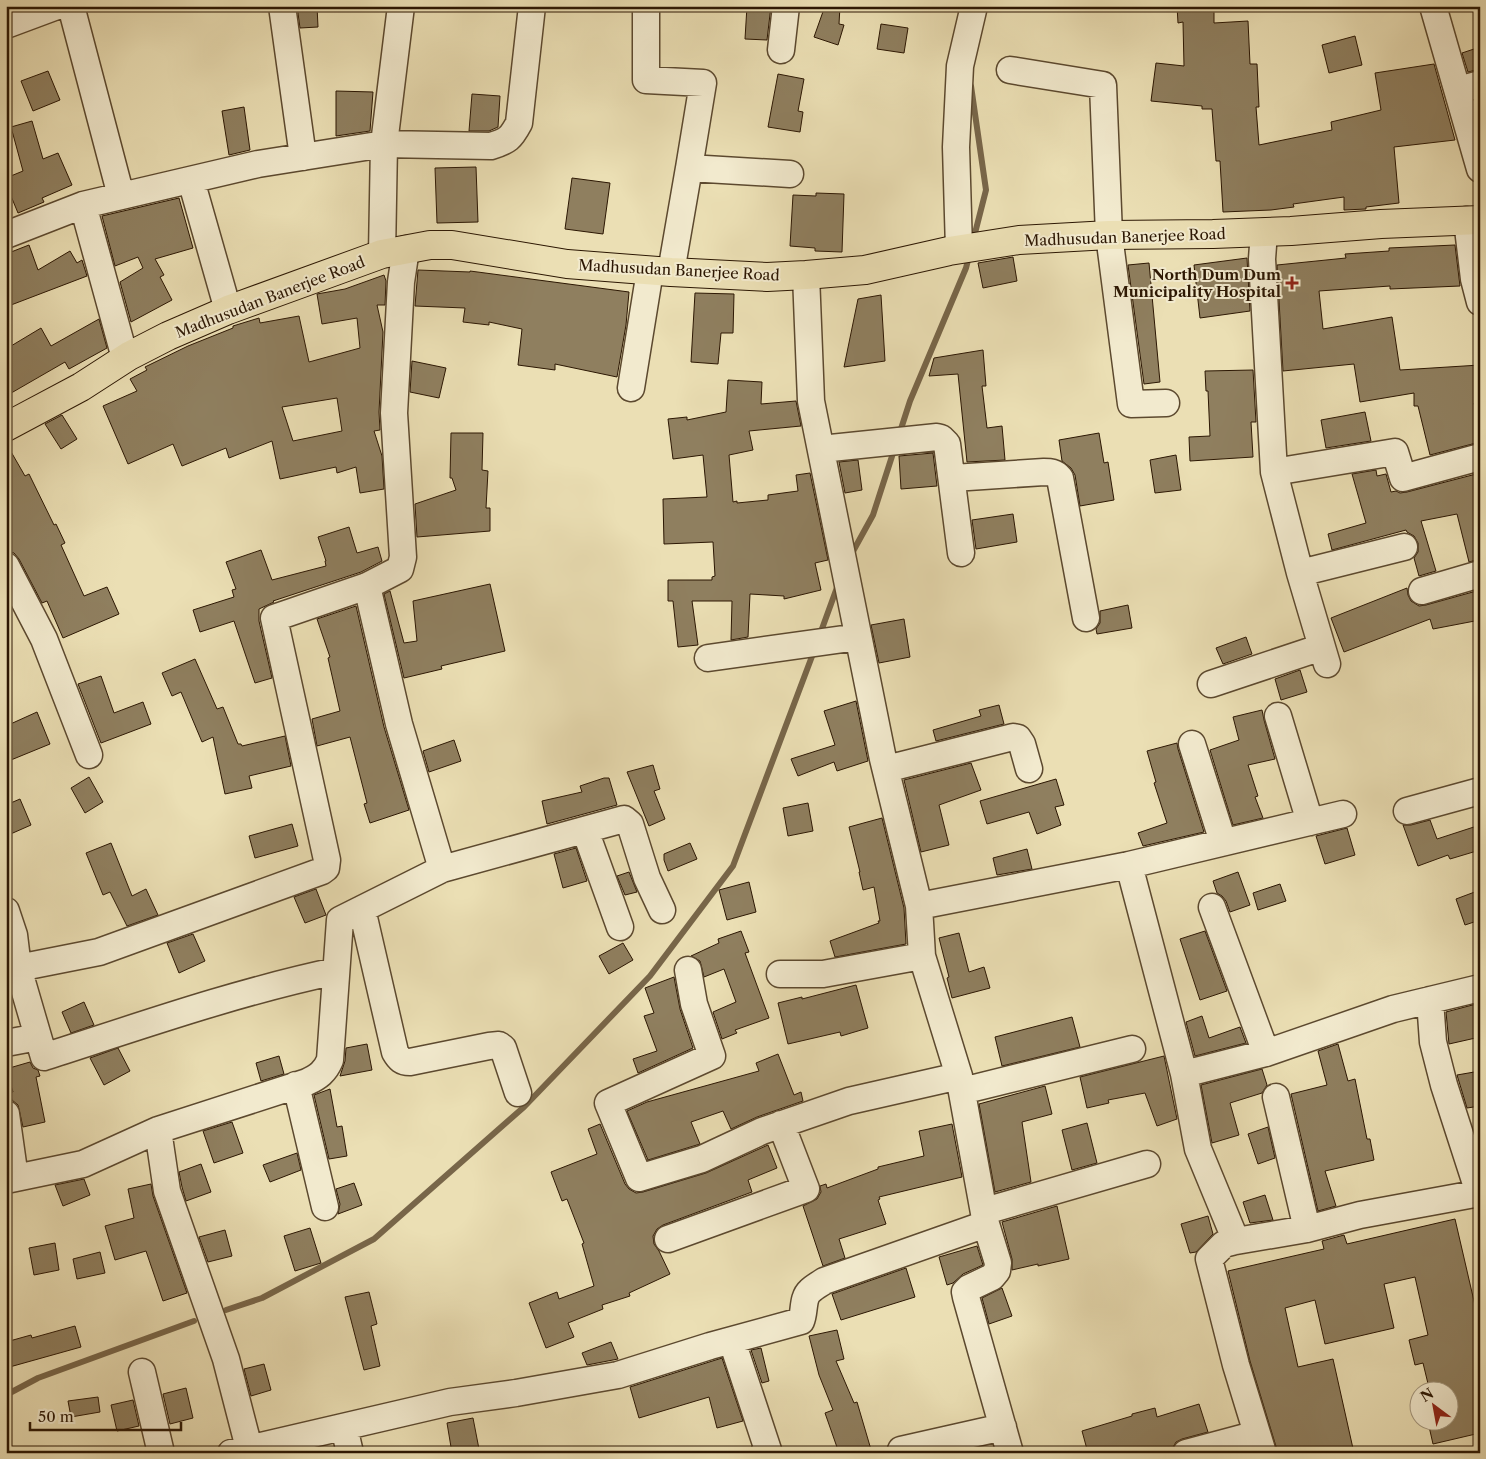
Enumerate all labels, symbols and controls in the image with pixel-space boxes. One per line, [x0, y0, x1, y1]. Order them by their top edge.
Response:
street label: Madhusudan Banerjee Road [1024, 224, 1226, 250]
street label: Madhusudan Banerjee Road [173, 252, 367, 342]
street label: Madhusudan Banerjee Road [578, 255, 780, 285]
place label: North Dum Dum Municipality Hospital [1113, 265, 1281, 301]
marker: North Dum Dum Municipality Hospital [1285, 276, 1299, 290]
north arrow [1408, 1382, 1458, 1432]
text: N [1417, 1384, 1437, 1406]
scale bar [30, 1399, 181, 1431]
text: 50 m [38, 1407, 74, 1426]

